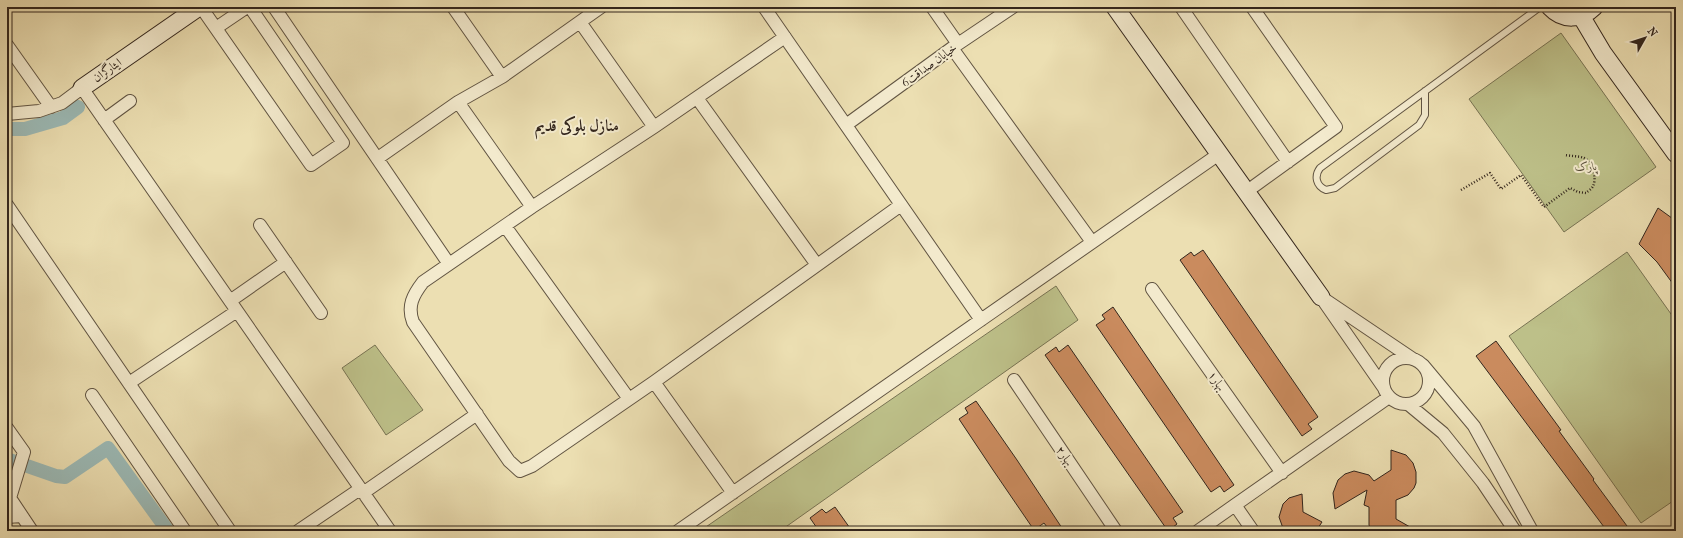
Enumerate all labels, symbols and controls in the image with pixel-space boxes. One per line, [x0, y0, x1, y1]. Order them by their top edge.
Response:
north arrow [1625, 18, 1665, 58]
text: N [1645, 25, 1660, 40]
street label: خیابان صداقت6 [898, 40, 960, 90]
street label: ایثارگران [89, 54, 125, 86]
district label: منازل بلوکی قدیم [535, 116, 619, 140]
park label: پارک [1575, 159, 1599, 175]
street label: بهار۱ [1204, 368, 1229, 394]
street label: بهار۲ [1053, 443, 1077, 469]

